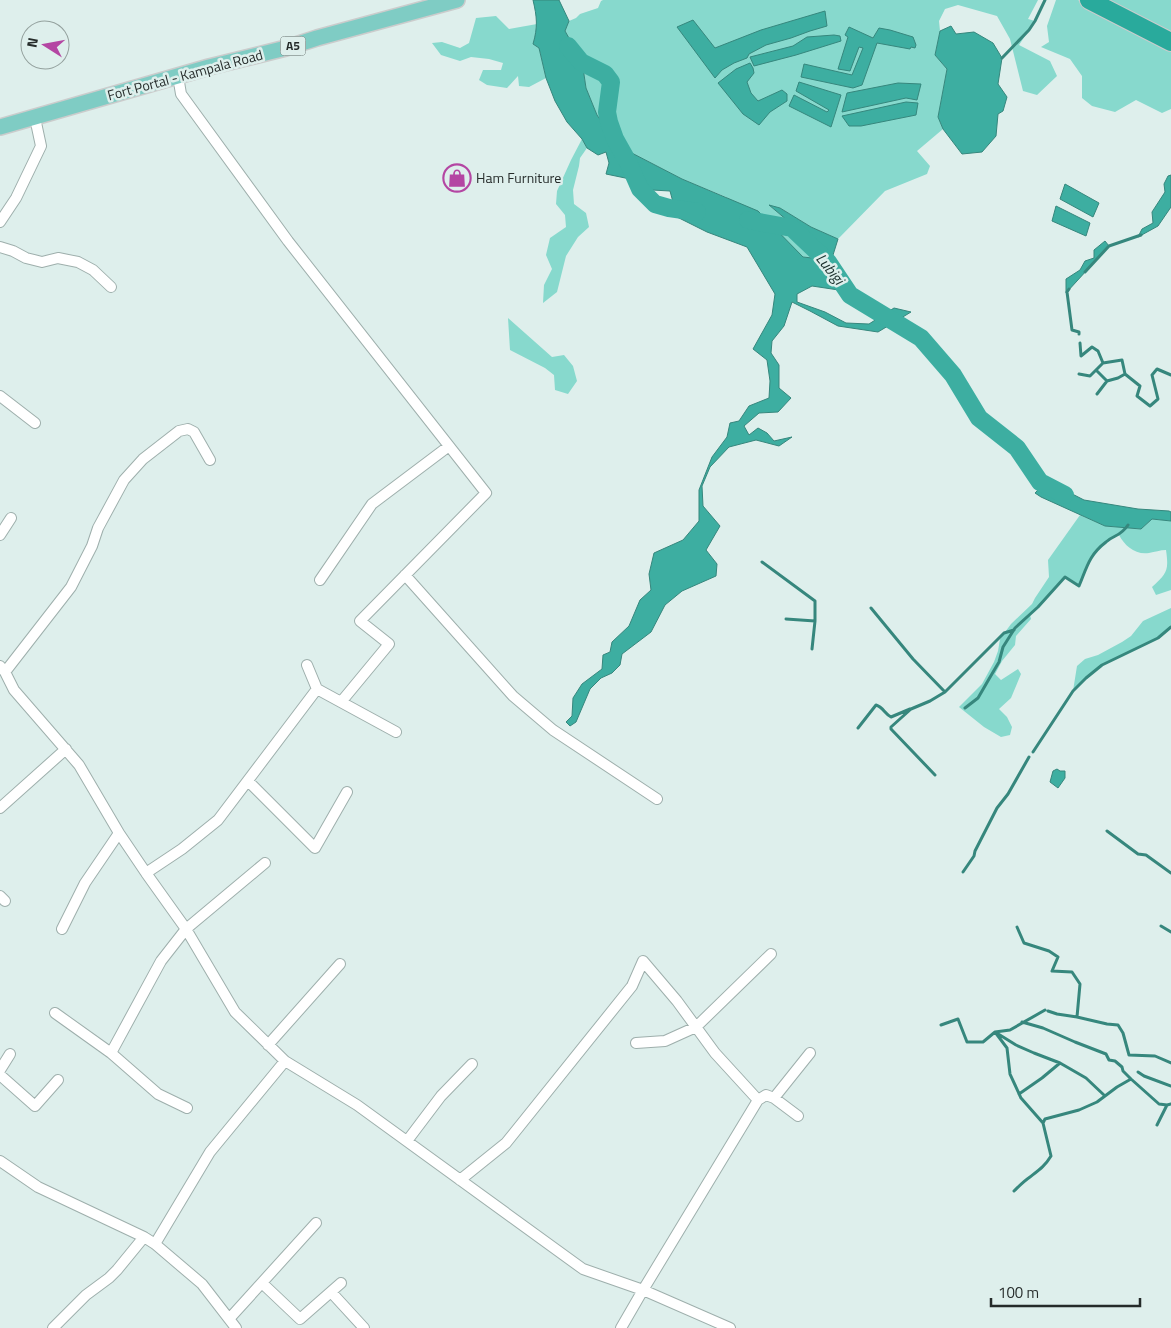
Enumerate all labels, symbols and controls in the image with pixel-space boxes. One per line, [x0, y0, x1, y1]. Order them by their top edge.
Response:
north arrow [20, 20, 70, 70]
text: N [21, 36, 43, 49]
road number: A5 [280, 36, 306, 56]
street label: Fort Portal - Kampala Road [105, 44, 265, 105]
shop icon: Ham Furniture [442, 163, 472, 193]
place label: Ham Furniture [476, 167, 561, 188]
water label: Lubigi [811, 248, 851, 291]
scale bar [991, 1276, 1140, 1308]
text: 100 m [998, 1281, 1039, 1304]

